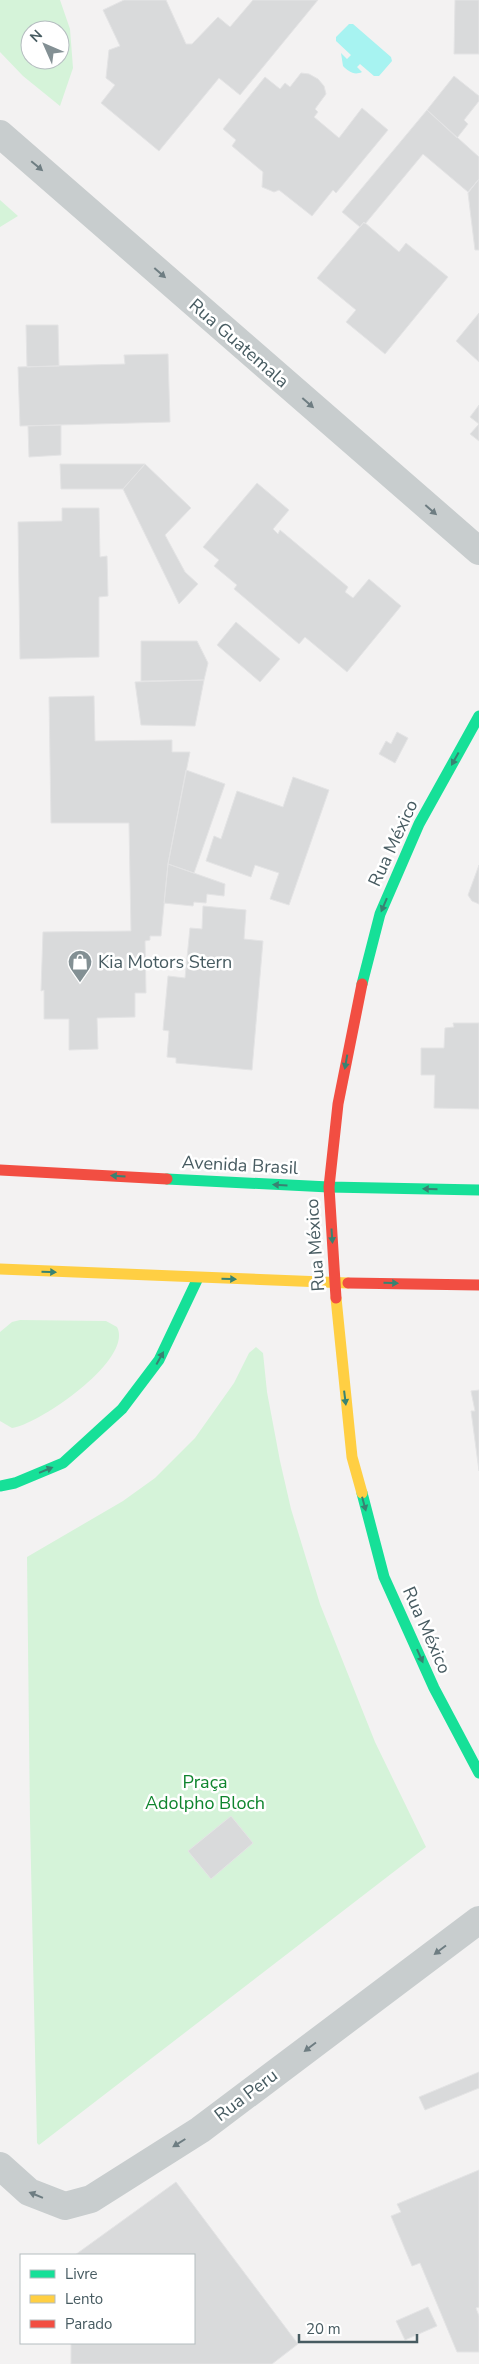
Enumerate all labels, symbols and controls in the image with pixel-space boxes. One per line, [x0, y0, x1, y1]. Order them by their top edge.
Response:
north arrow [20, 20, 70, 70]
text: N [26, 26, 47, 47]
one-way arrow [31, 160, 44, 171]
one-way arrow [153, 267, 166, 278]
street label: Rua Guatemala [184, 293, 294, 393]
one-way arrow [301, 397, 313, 409]
one-way arrow [424, 504, 437, 515]
one-way arrow [451, 751, 459, 766]
street label: Rua México [362, 796, 424, 890]
one-way arrow [380, 898, 388, 912]
shop icon: Kia Motors Stern [67, 949, 93, 983]
place label: Kia Motors Stern [98, 950, 232, 974]
one-way arrow [341, 1055, 349, 1071]
street label: Avenida Brasil [181, 1150, 300, 1180]
one-way arrow [109, 1172, 125, 1180]
one-way arrow [272, 1180, 288, 1188]
one-way arrow [422, 1185, 438, 1193]
street label: Rua México [300, 1198, 330, 1292]
one-way arrow [328, 1228, 336, 1244]
one-way arrow [41, 1268, 57, 1276]
one-way arrow [221, 1275, 237, 1283]
one-way arrow [383, 1280, 399, 1288]
one-way arrow [156, 1350, 164, 1365]
one-way arrow [341, 1390, 349, 1406]
one-way arrow [39, 1466, 54, 1474]
one-way arrow [361, 1497, 369, 1512]
street label: Rua México [397, 1583, 457, 1677]
one-way arrow [416, 1649, 424, 1663]
park label: Praça Adolpho Bloch [145, 1770, 265, 1815]
one-way arrow [434, 1944, 447, 1955]
one-way arrow [303, 2042, 317, 2052]
street label: Rua Peru [209, 2063, 283, 2127]
one-way arrow [173, 2139, 186, 2148]
one-way arrow [29, 2190, 43, 2198]
legend [20, 2254, 195, 2344]
text: Livre [65, 2264, 98, 2284]
text: Lento [65, 2289, 103, 2309]
scale bar [299, 2312, 416, 2344]
text: Parado [65, 2314, 112, 2334]
text: 20 m [306, 2319, 341, 2339]

